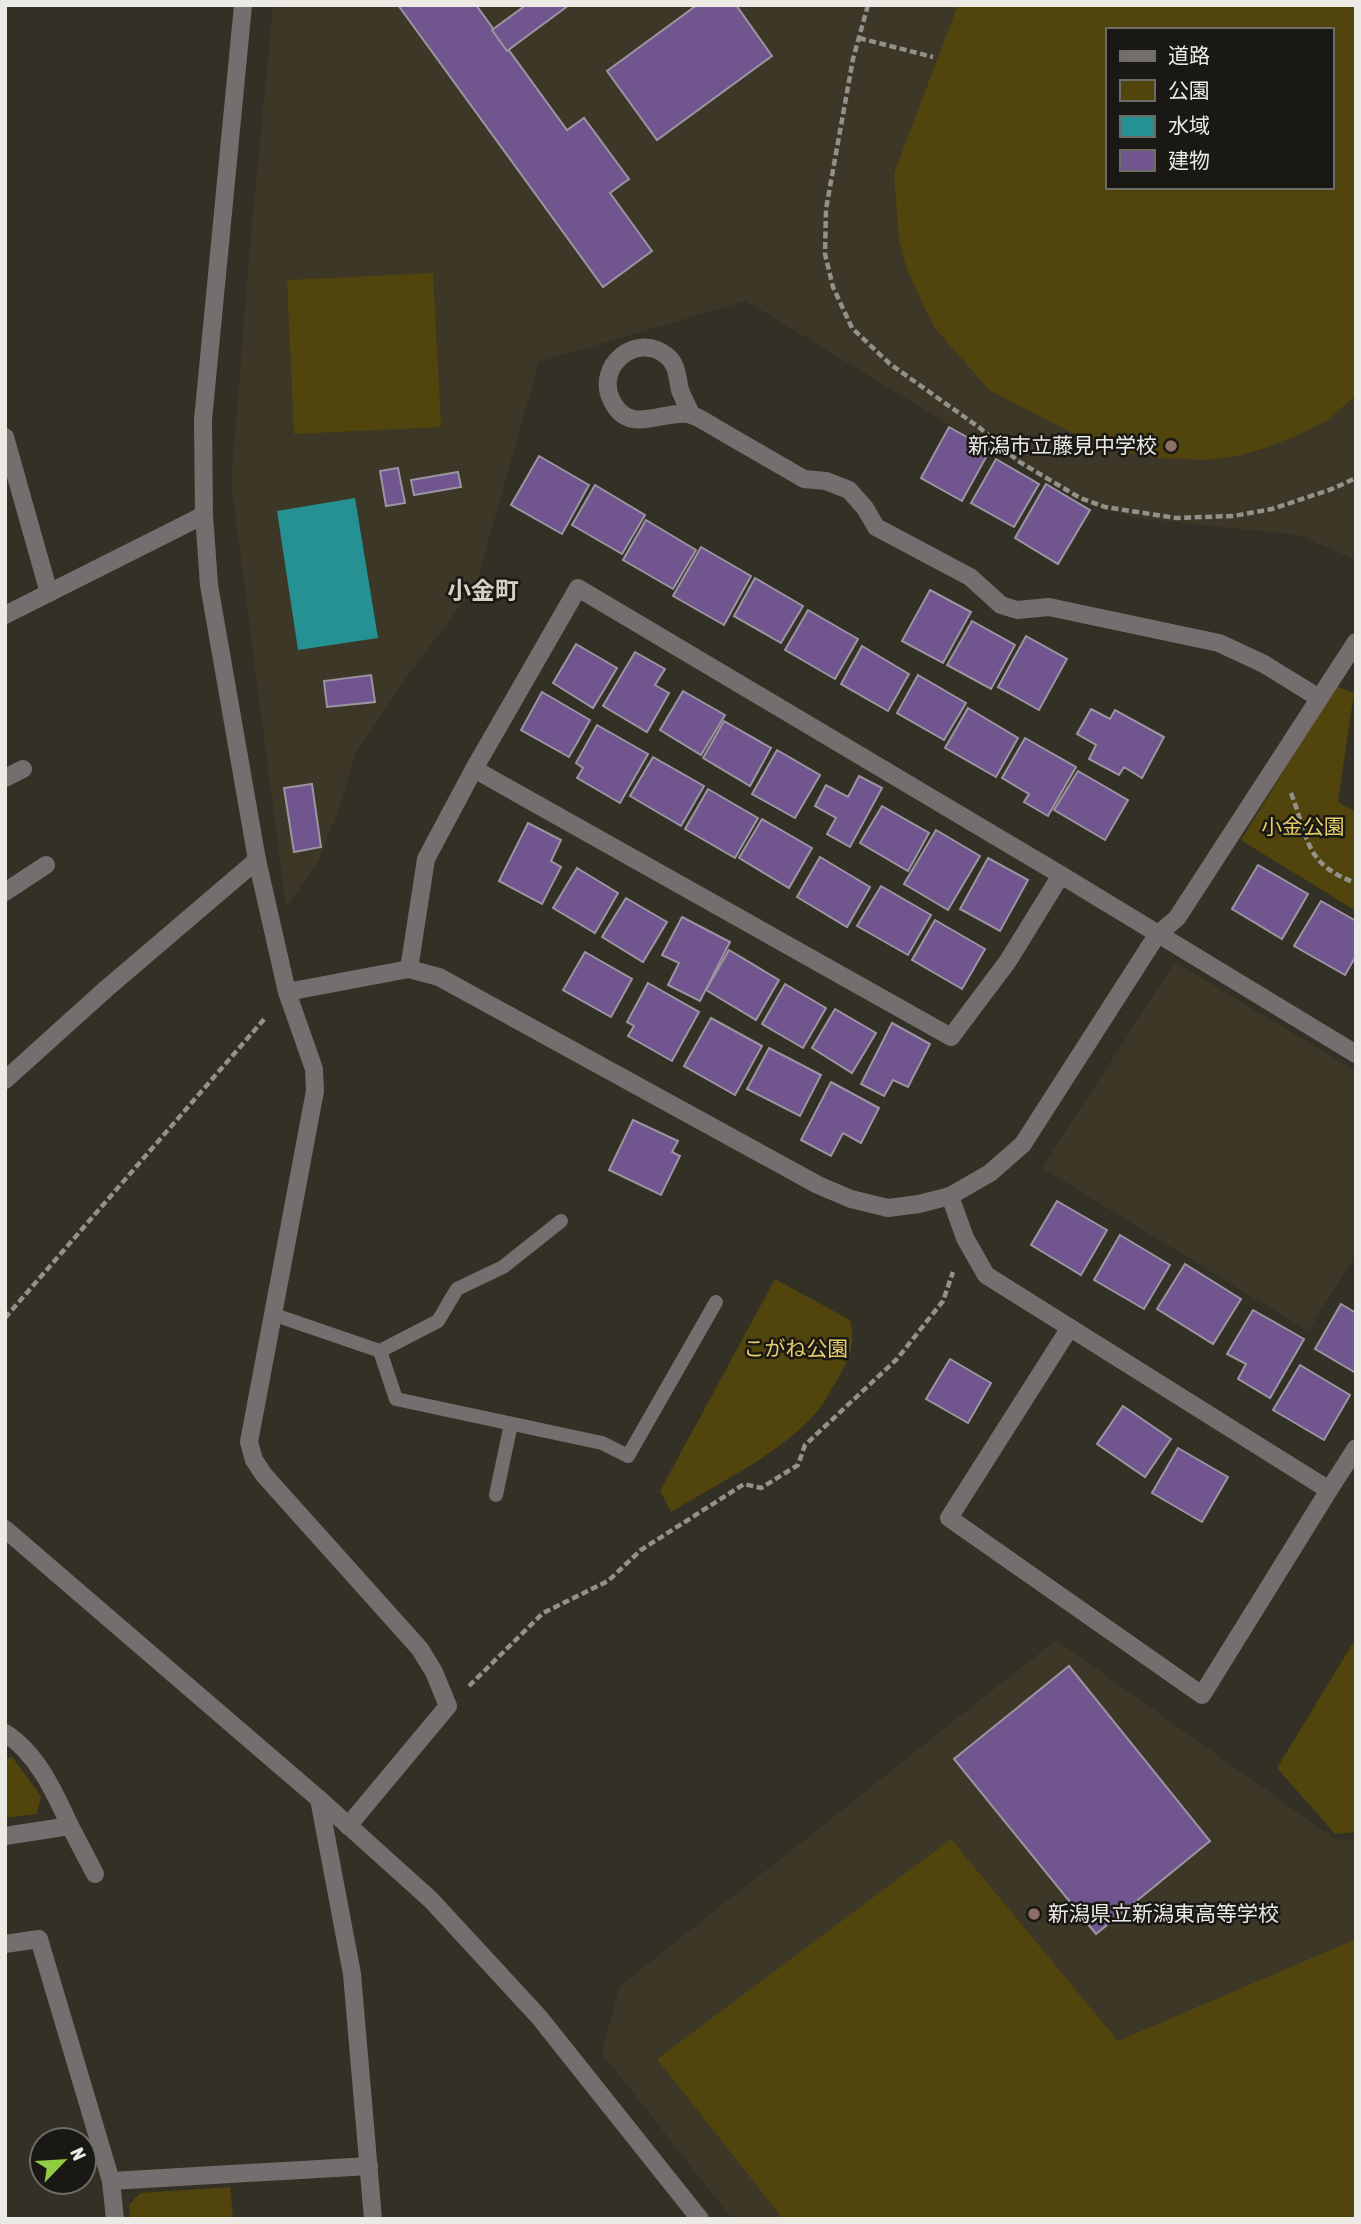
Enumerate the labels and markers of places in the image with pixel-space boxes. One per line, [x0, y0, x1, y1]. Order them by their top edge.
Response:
place label: 新潟市立藤見中学校 [968, 433, 1157, 457]
marker: 新潟市立藤見中学校 [1163, 438, 1179, 454]
place label: 新潟県立新潟東高等学校 [1048, 1901, 1279, 1925]
marker: 新潟県立新潟東高等学校 [1026, 1906, 1042, 1922]

